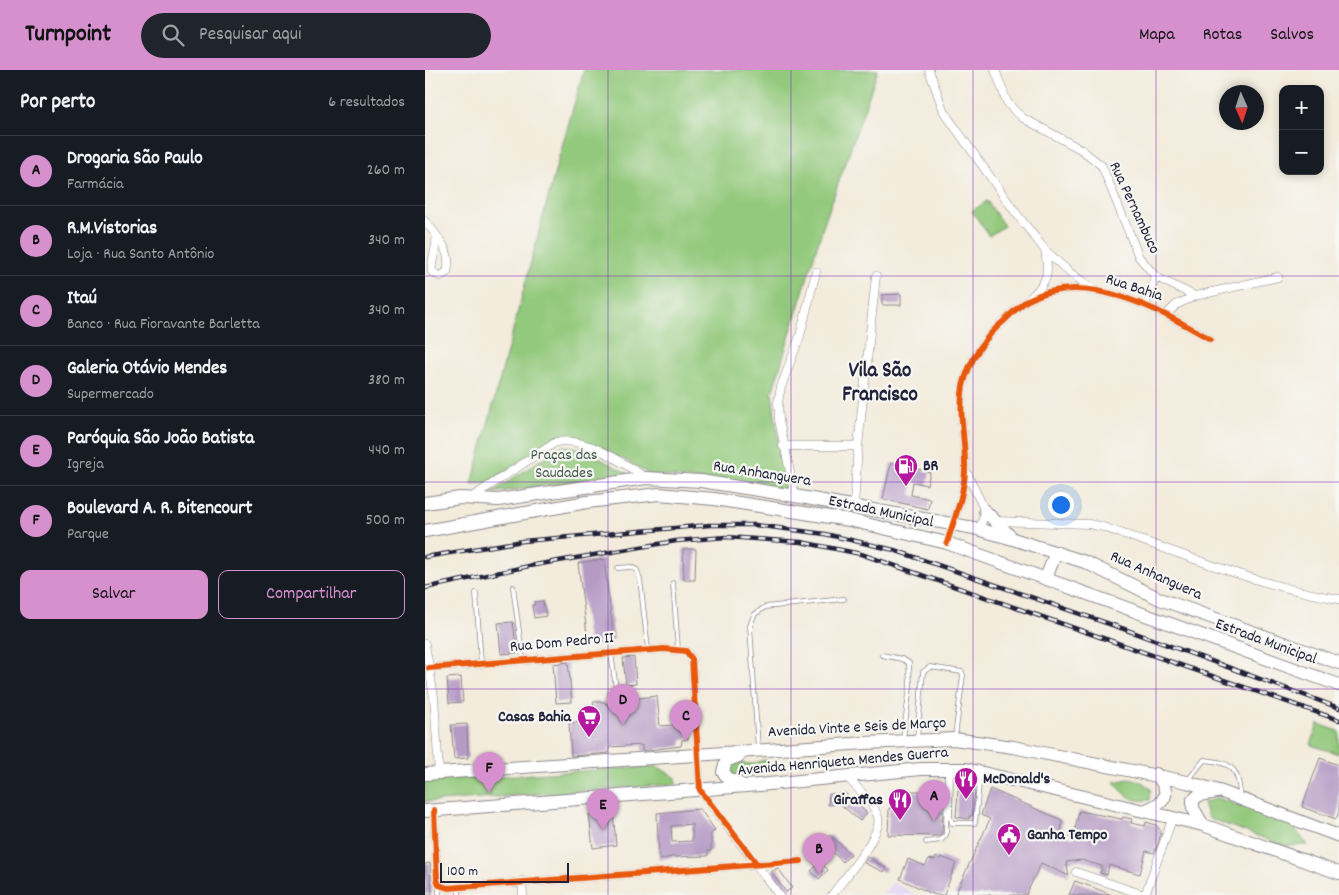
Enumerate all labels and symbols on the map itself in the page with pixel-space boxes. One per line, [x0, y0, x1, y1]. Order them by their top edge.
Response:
north arrow [1219, 85, 1264, 130]
street label: Rua Pernambuco [1103, 158, 1165, 258]
street label: Rua Bahia [1103, 268, 1166, 308]
district label: Vila São Francisco [842, 357, 918, 411]
park label: Praças das Saudades [531, 444, 598, 485]
fuel station icon: BR [893, 453, 919, 487]
street label: Rua Anhanguera [712, 455, 813, 493]
place label: BR [923, 455, 939, 478]
street label: Estrada Municipal [826, 490, 936, 534]
your location [1048, 492, 1074, 518]
street label: Rua Anhanguera [1106, 545, 1206, 607]
street label: Estrada Municipal [1212, 613, 1320, 671]
street label: Rua Dom Pedro II [509, 627, 615, 659]
pin: D [607, 684, 639, 725]
pin: C [670, 700, 702, 741]
supermarket icon: Casas Bahia [576, 704, 602, 738]
place label: Casas Bahia [498, 706, 572, 729]
street label: Avenida Vinte e Seis de Março [767, 712, 947, 744]
street label: Avenida Henriqueta Mendes Guerra [737, 741, 950, 783]
pin: F [473, 752, 505, 793]
restaurant icon: McDonald's [953, 766, 979, 800]
place label: McDonald's [983, 768, 1051, 791]
pin: A [918, 780, 950, 821]
restaurant icon: Giraffas [887, 787, 913, 821]
pin: E [587, 789, 619, 830]
place label: Giraffas [833, 789, 883, 812]
public building icon: Ganha Tempo [996, 822, 1022, 856]
place label: Ganha Tempo [1027, 824, 1107, 847]
pin: B [803, 833, 835, 874]
scale bar [440, 860, 569, 883]

